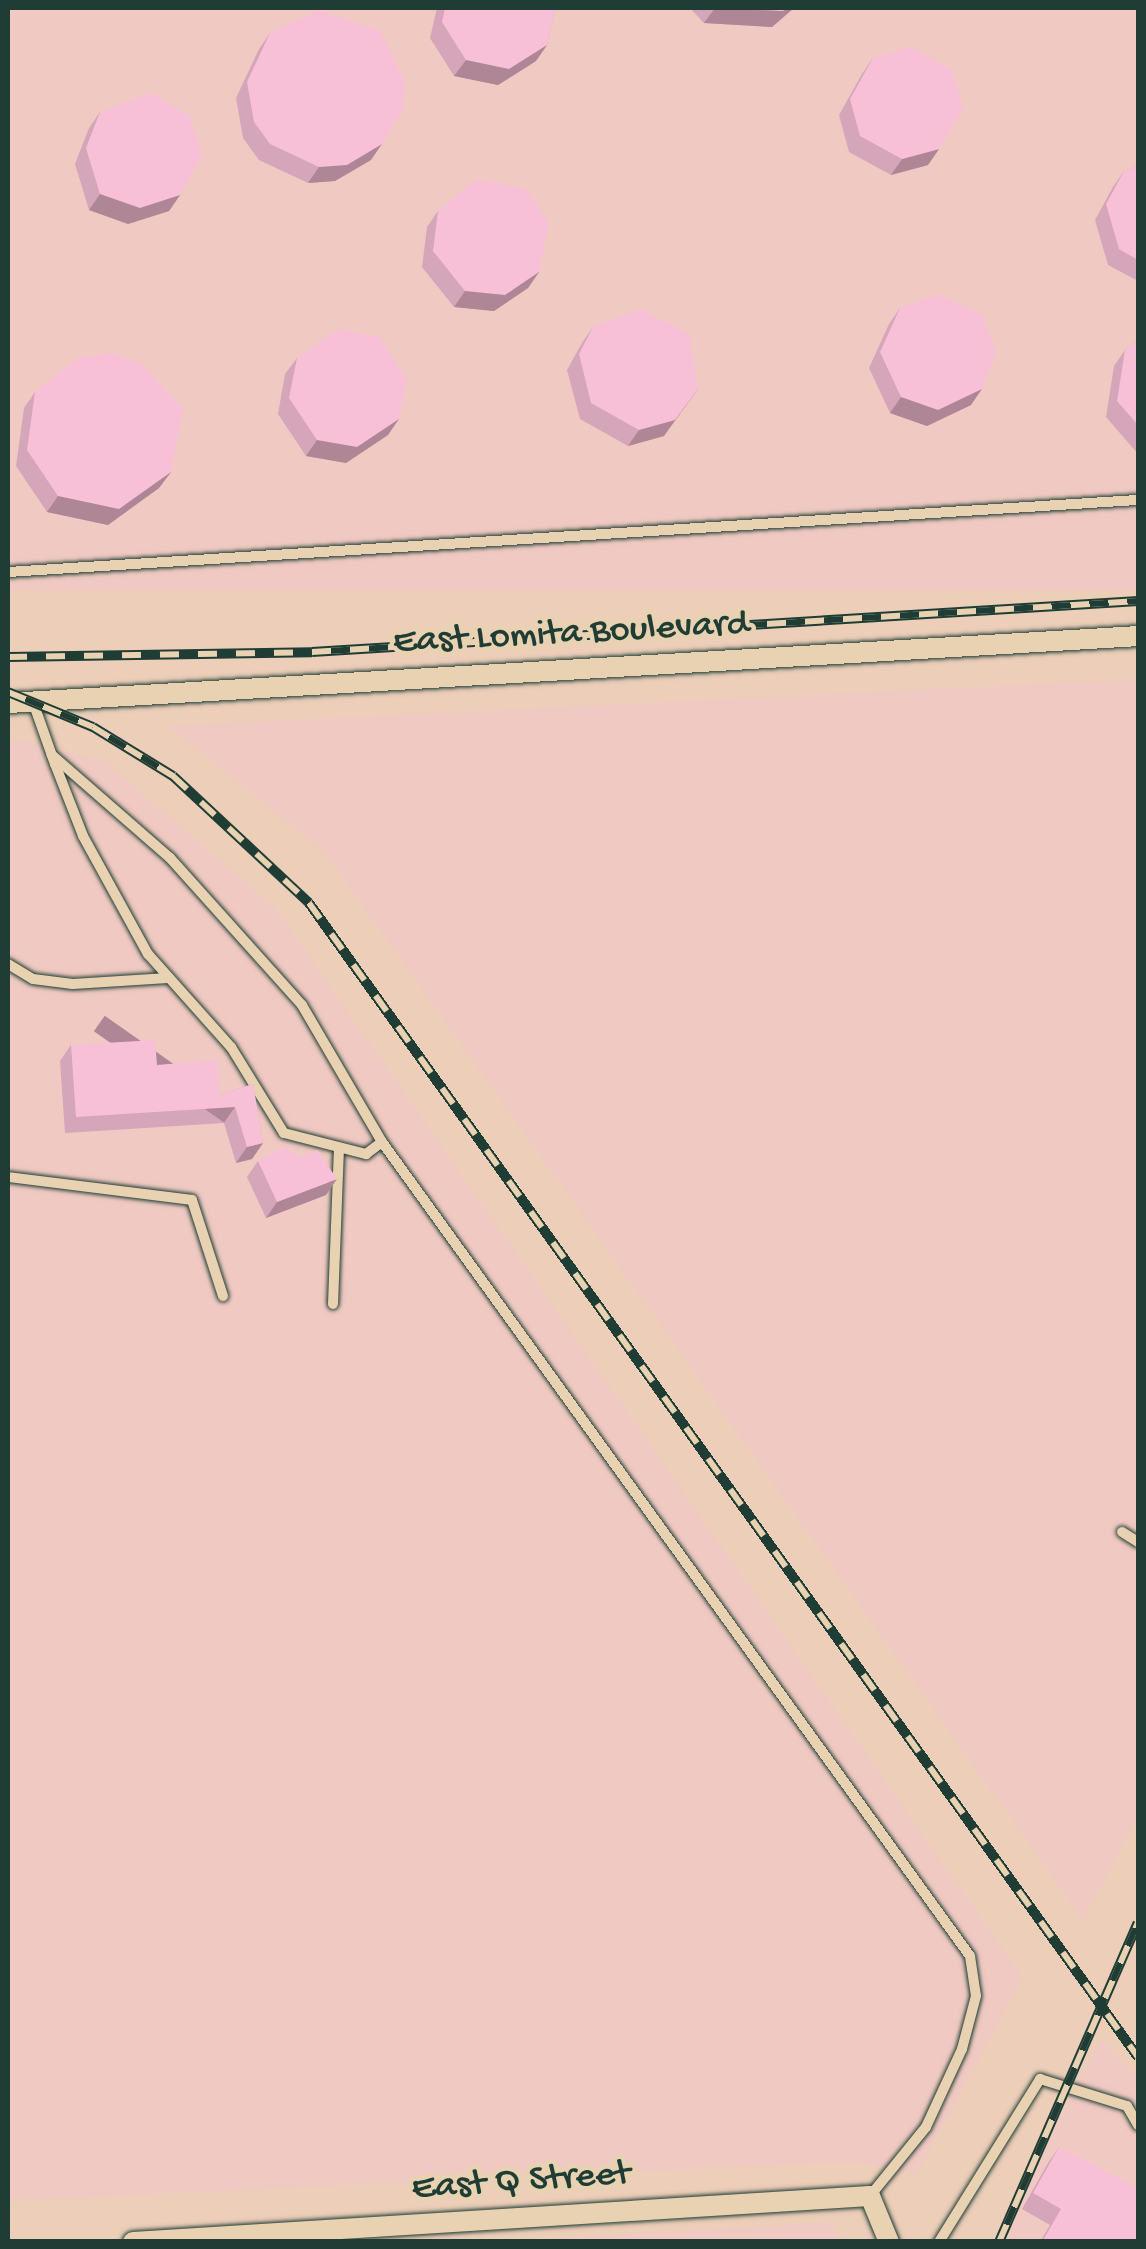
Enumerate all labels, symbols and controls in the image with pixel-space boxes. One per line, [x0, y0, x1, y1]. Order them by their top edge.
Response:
street label: East Lomita Boulevard [392, 603, 750, 667]
street label: East Q Street [410, 2153, 632, 2213]

